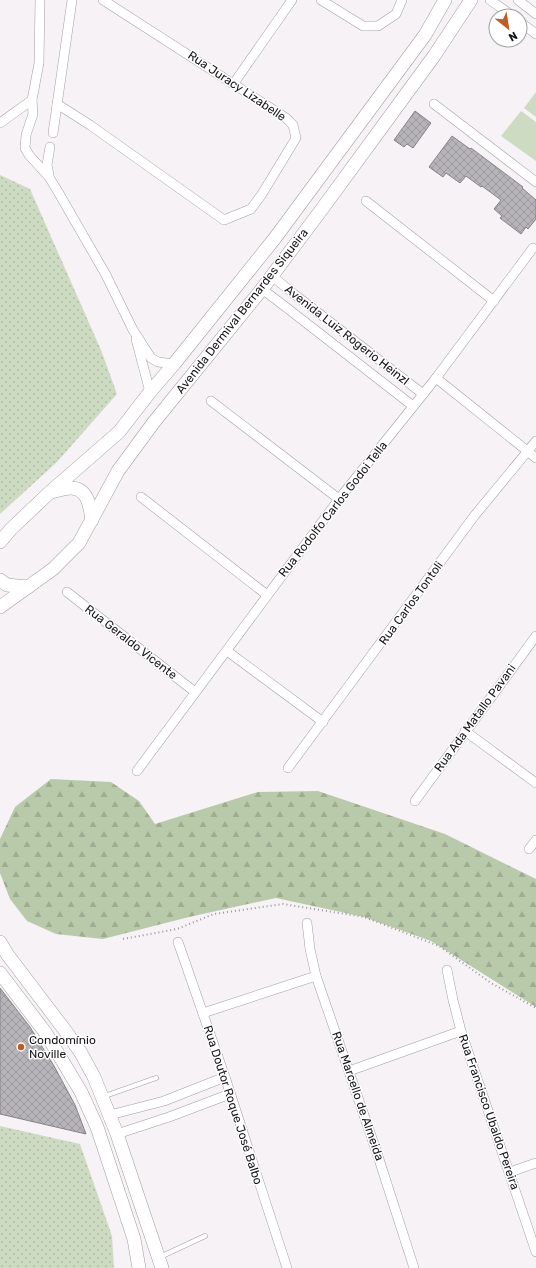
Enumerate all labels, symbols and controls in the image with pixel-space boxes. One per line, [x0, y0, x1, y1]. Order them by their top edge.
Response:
north arrow [488, 8, 528, 48]
text: N [506, 29, 519, 44]
street label: Rua Juracy Lizabelle [185, 48, 289, 124]
street label: Avenida Dermival Bernardes Siqueira [173, 226, 311, 396]
street label: Avenida Luiz Rogerio Heinzl [282, 282, 412, 388]
street label: Rua Rodolfo Carlos Godoi Tella [276, 438, 390, 580]
street label: Rua Carlos Tontoli [376, 558, 446, 647]
street label: Rua Geraldo Vicente [82, 602, 180, 682]
street label: Rua Ada Matallo Pavani [431, 661, 519, 774]
street label: Rua Doutor Roque José Balbo [201, 1024, 265, 1186]
street label: Rua Marcello de Almeida [329, 1030, 387, 1162]
street label: Rua Francisco Ubaldo Pereira [456, 1032, 522, 1192]
place label: Condomínio Noville [29, 1033, 96, 1061]
marker: Condomínio Noville [16, 1042, 26, 1052]

